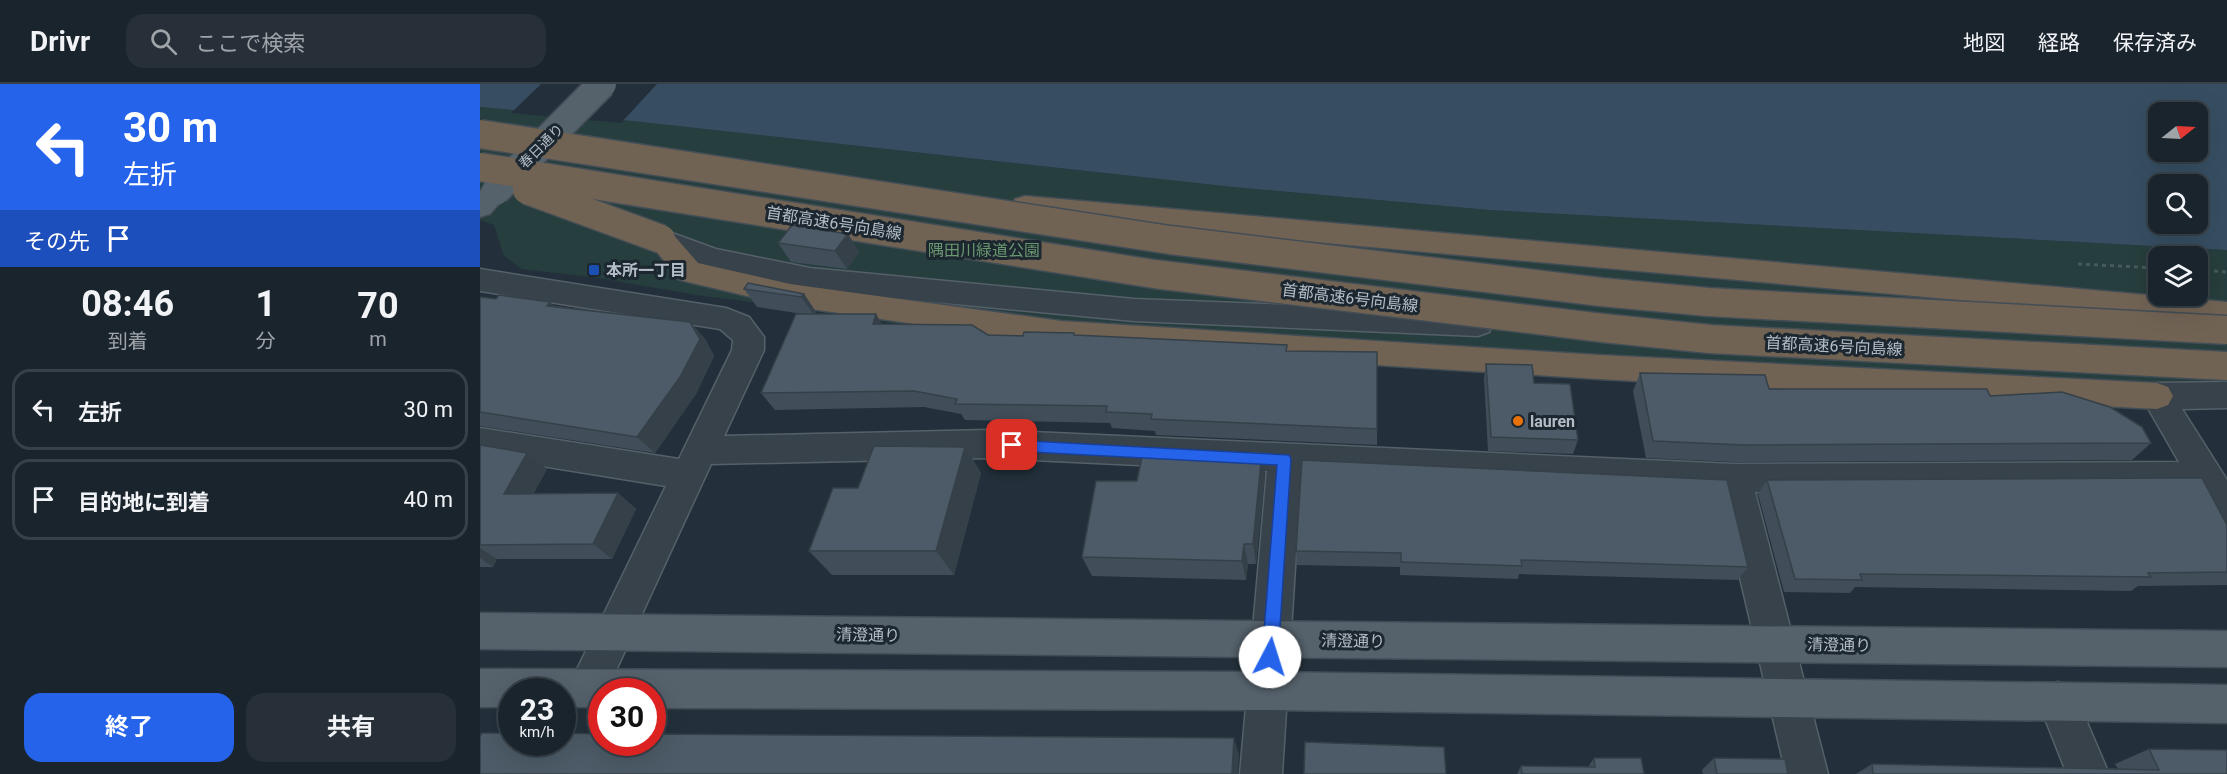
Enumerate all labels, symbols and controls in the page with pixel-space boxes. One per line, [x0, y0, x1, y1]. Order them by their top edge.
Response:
search box [126, 14, 546, 68]
text: Drivr [30, 25, 90, 58]
icon: search [147, 25, 180, 58]
text: ここで検索 [195, 31, 305, 56]
text: 地図 [1963, 31, 2005, 55]
text: 経路 [2038, 31, 2080, 55]
text: 保存済み [2113, 31, 2197, 55]
north arrow [2148, 102, 2208, 162]
map controls [2148, 102, 2208, 306]
text: 30 m [123, 103, 218, 152]
icon: left [24, 108, 102, 186]
street label: 春日通り [516, 121, 566, 171]
text: 左折 [123, 159, 177, 191]
button: search [2148, 174, 2208, 234]
street label: 首都高速6号向島線 [765, 203, 903, 243]
icon: arrive [102, 222, 135, 255]
text: その先 [24, 229, 90, 254]
park label: 隅田川緑道公園 [928, 241, 1040, 260]
button: layers [2148, 246, 2208, 306]
place label: 本所一丁目 [606, 261, 686, 280]
marker: 本所一丁目 [587, 263, 601, 277]
street label: 首都高速6号向島線 [1281, 280, 1419, 316]
text: 08:46 [81, 283, 174, 325]
text: 1 [255, 283, 276, 325]
text: 70 [357, 285, 399, 327]
text: m [369, 327, 387, 351]
text: 到着 [108, 329, 148, 353]
text: 分 [256, 329, 276, 353]
street label: 首都高速6号向島線 [1765, 333, 1903, 359]
icon: left [27, 393, 60, 426]
text: 30 m [404, 397, 453, 422]
text: 左折 [78, 400, 122, 425]
place label: lauren [1530, 412, 1575, 431]
marker: lauren [1511, 414, 1525, 428]
pin [986, 419, 1037, 470]
icon: arrive [995, 428, 1028, 461]
icon: arrive [27, 483, 60, 516]
text: 40 m [404, 487, 453, 512]
text: 目的地に到着 [78, 490, 210, 515]
street label: 清澄通り [836, 625, 900, 645]
position arrow [1238, 625, 1302, 689]
street label: 清澄通り [1321, 631, 1385, 651]
street label: 清澄通り [1807, 635, 1871, 655]
speed limit sign: 30 [588, 678, 666, 756]
text: 23 [520, 692, 554, 727]
button: 終了 [24, 693, 234, 762]
button: 共有 [246, 693, 456, 762]
text: km/h [519, 723, 555, 741]

